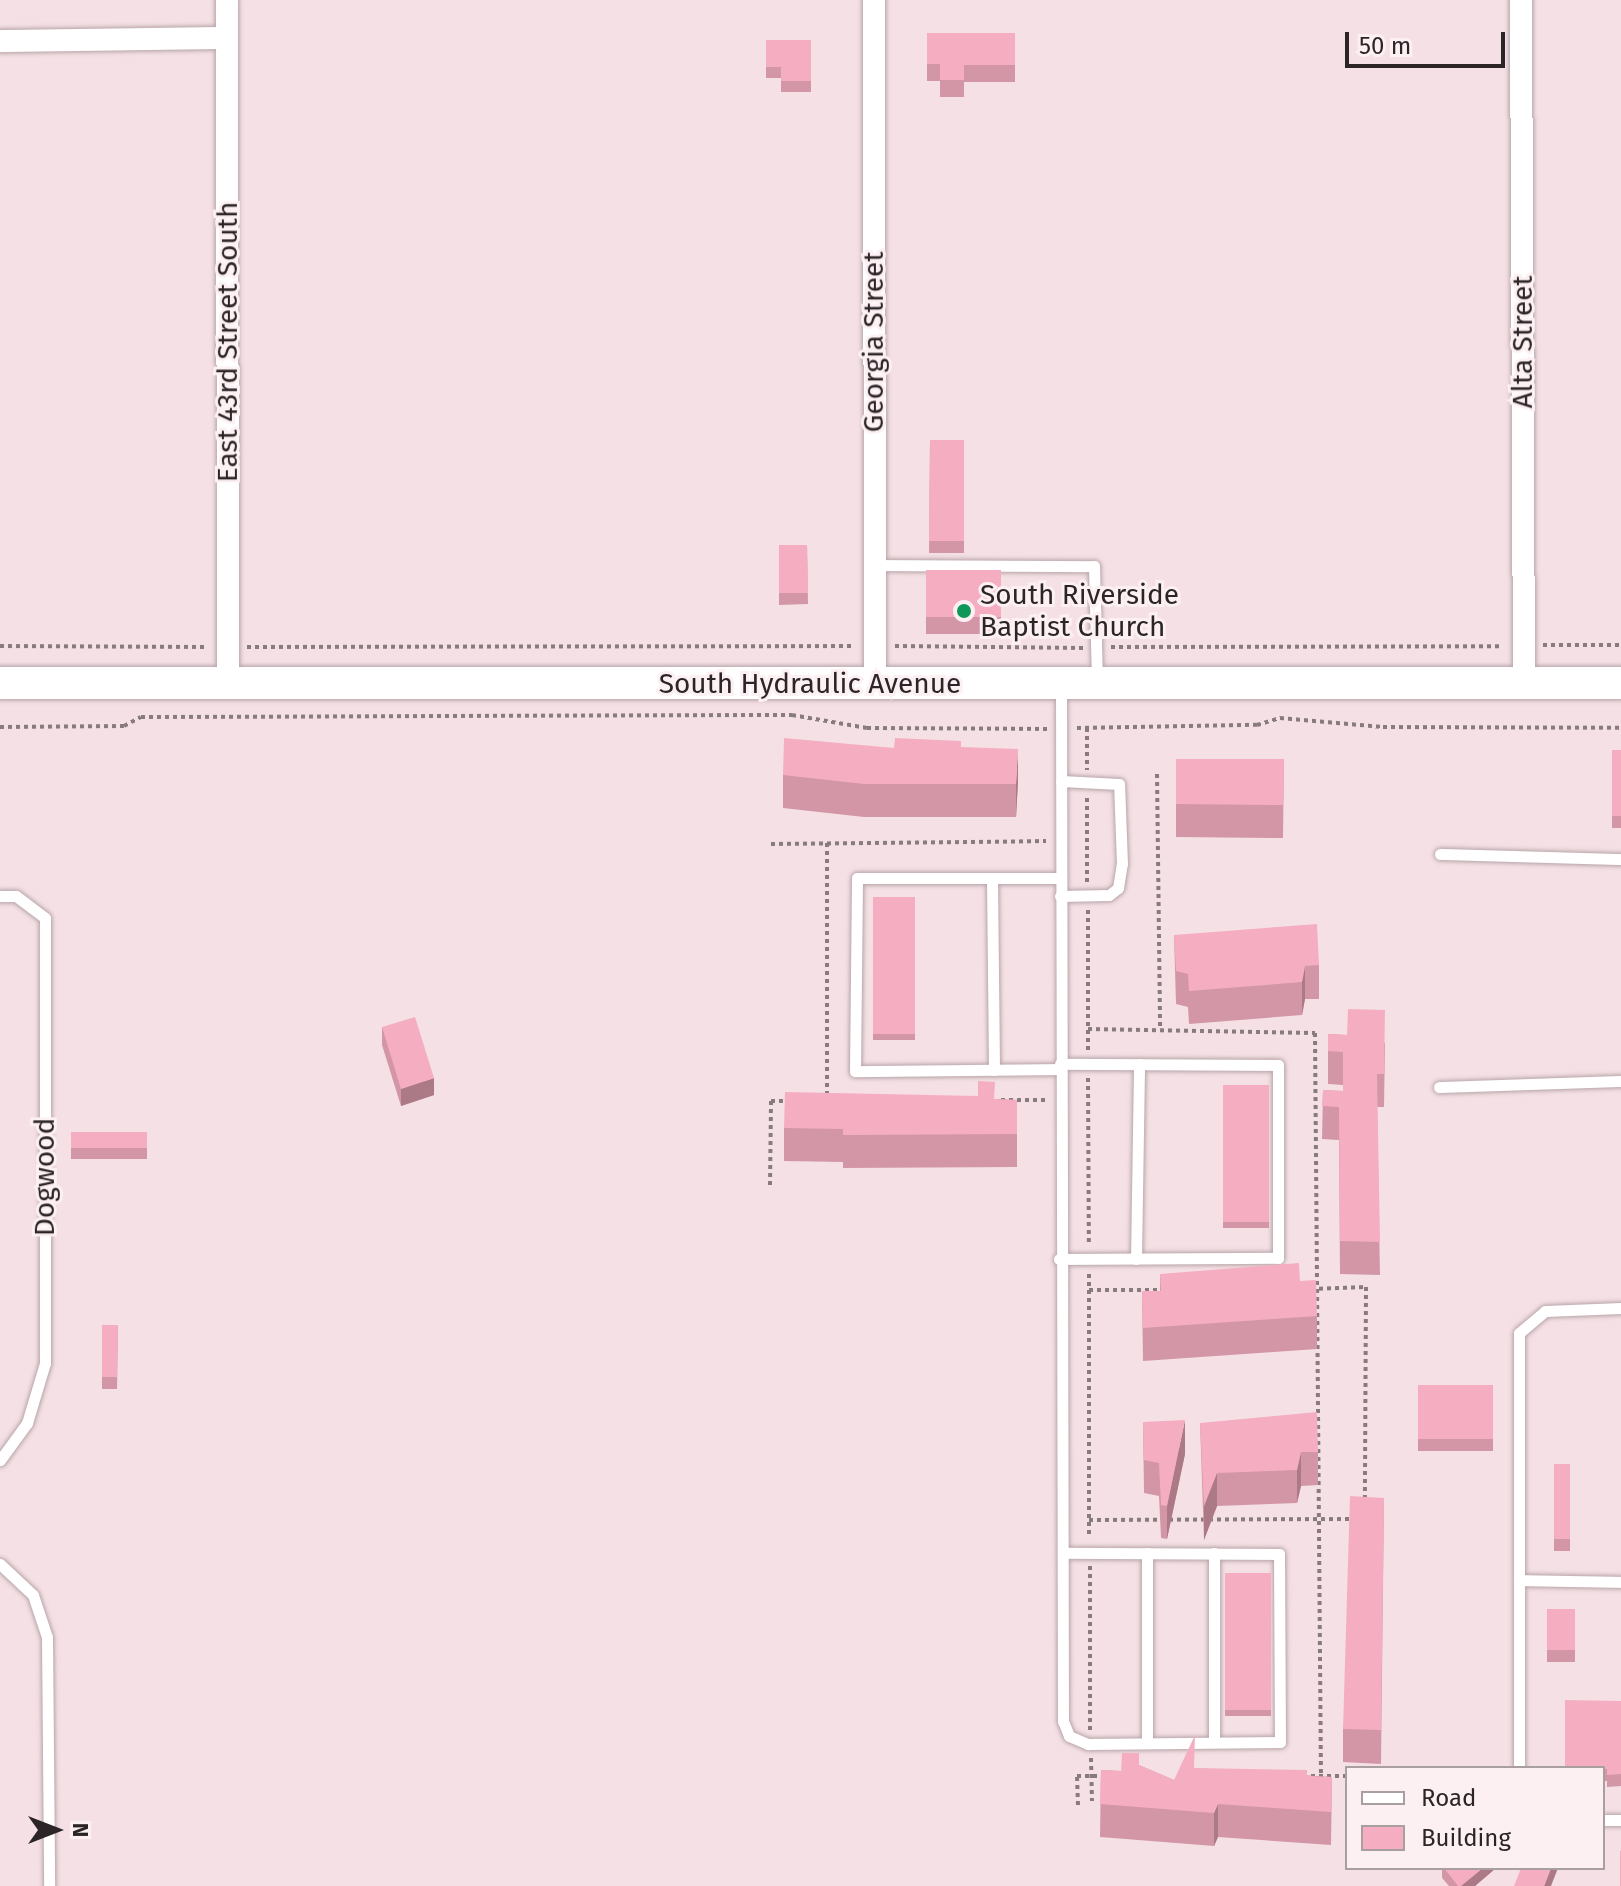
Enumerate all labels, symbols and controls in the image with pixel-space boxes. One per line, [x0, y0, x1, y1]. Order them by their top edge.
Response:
scale bar [1349, 16, 1509, 66]
text: 50 m [1359, 32, 1411, 60]
street label: East 43rd Street South [211, 202, 245, 482]
street label: Georgia Street [857, 252, 891, 432]
street label: Alta Street [1506, 276, 1540, 408]
place label: South Riverside Baptist Church [980, 578, 1179, 644]
marker: South Riverside Baptist Church [955, 602, 973, 620]
street label: South Hydraulic Avenue [659, 667, 961, 701]
street label: Dogwood [28, 1118, 62, 1236]
legend [1345, 1766, 1605, 1870]
text: Road [1421, 1784, 1476, 1812]
north arrow [16, 1790, 96, 1870]
text: N [67, 1823, 94, 1837]
text: Building [1421, 1824, 1511, 1852]

